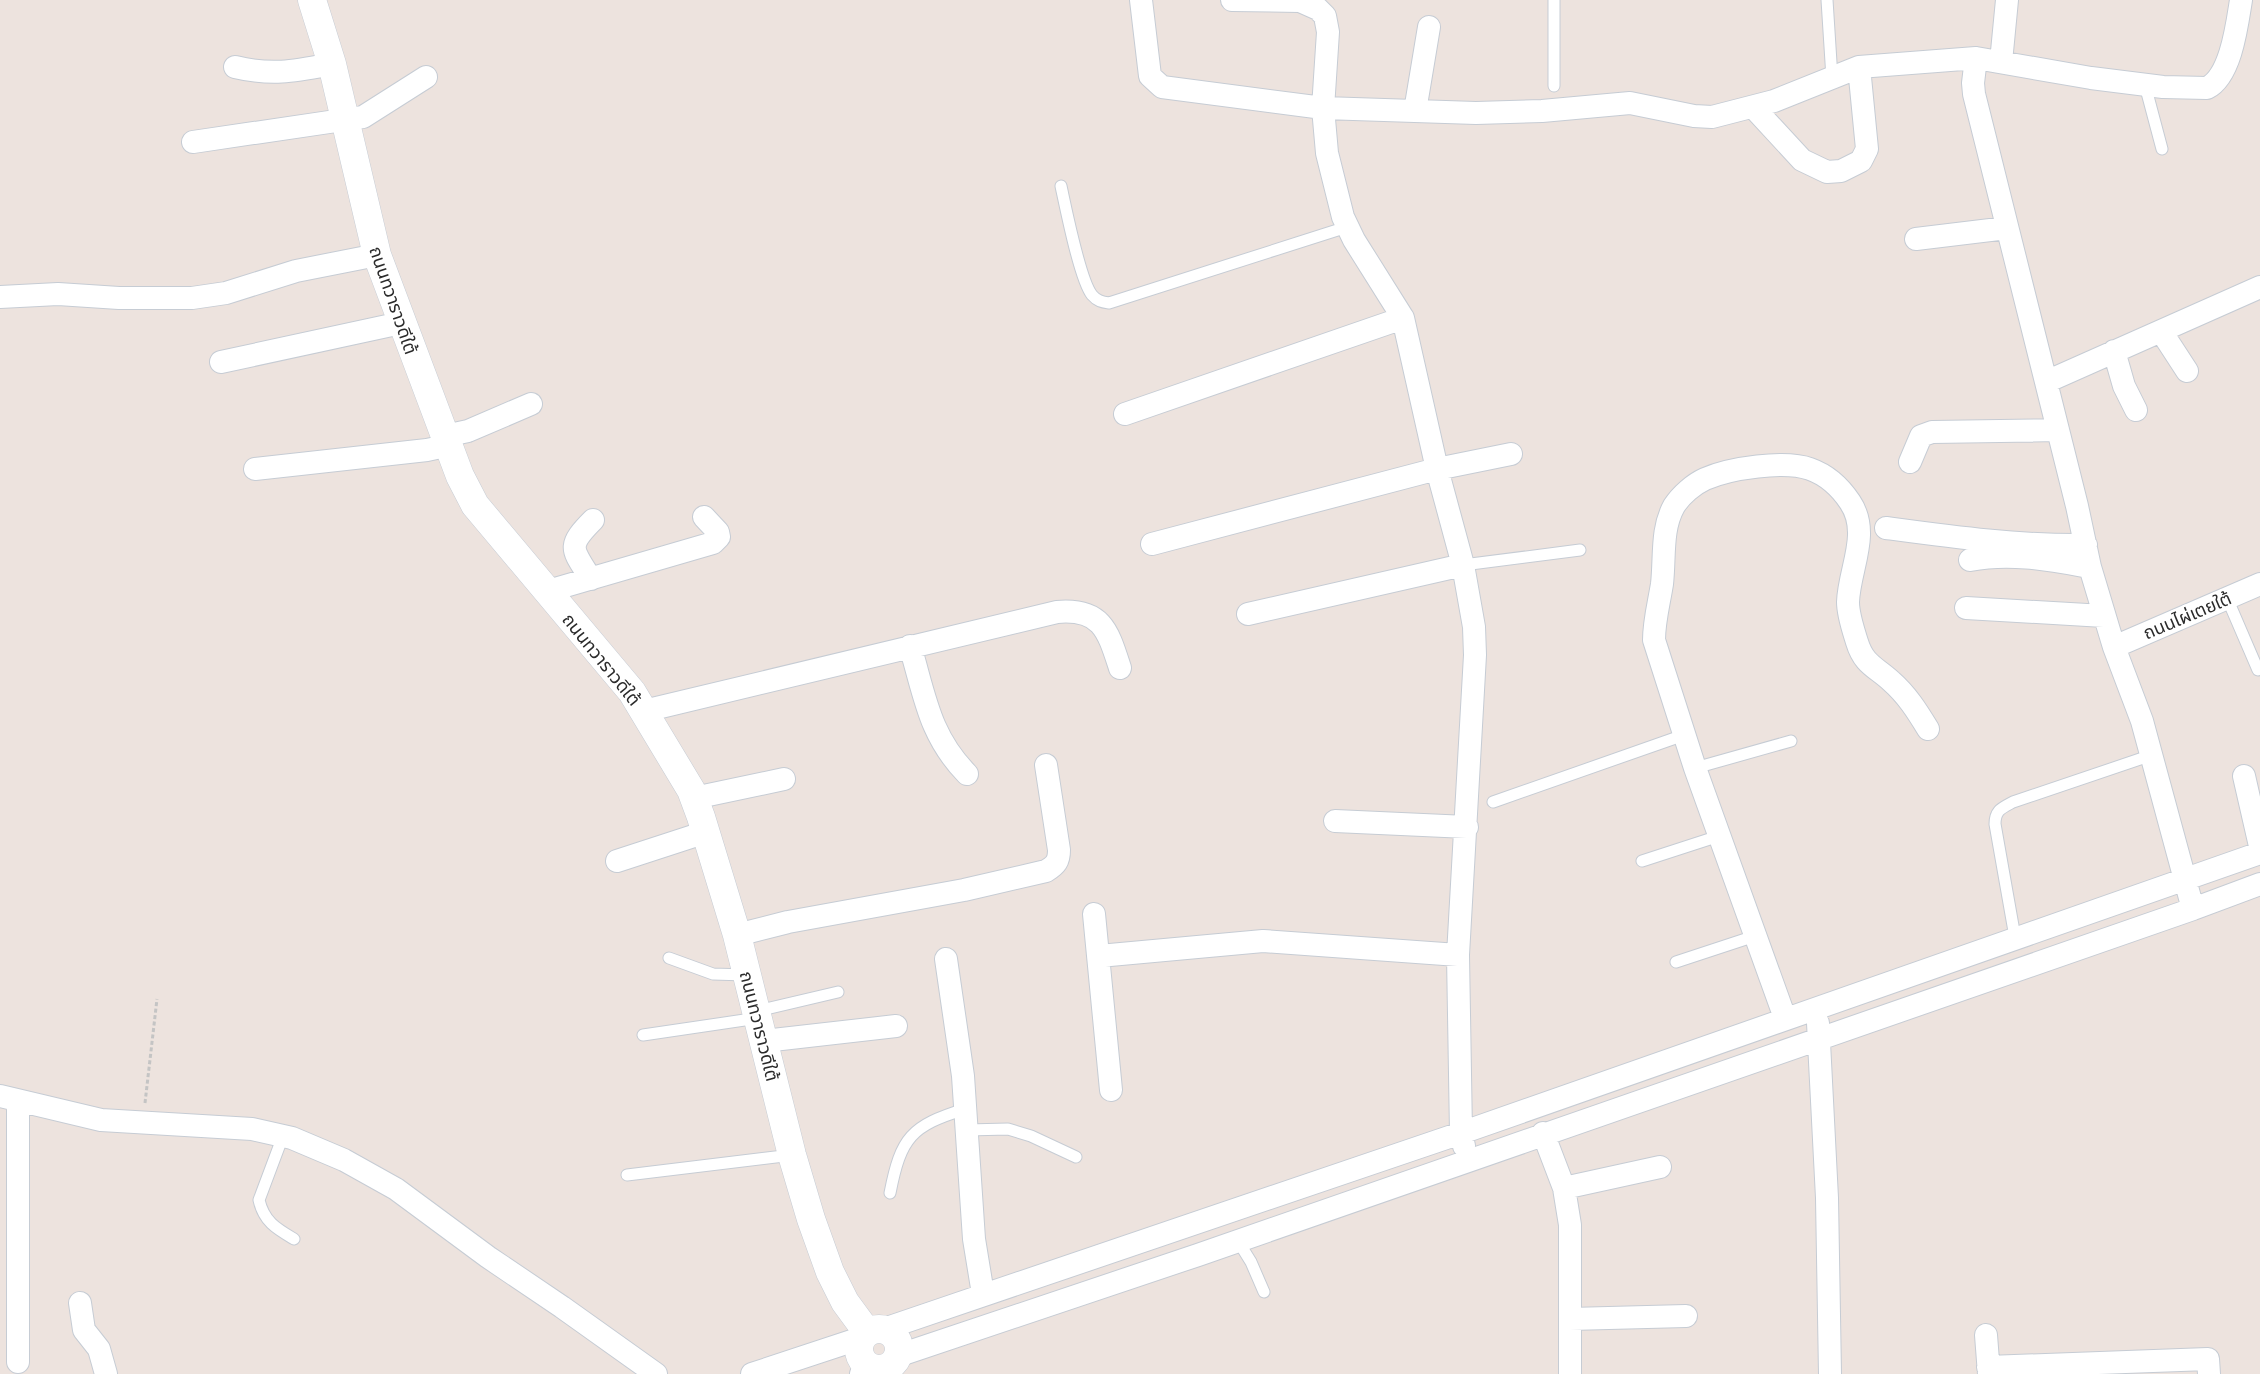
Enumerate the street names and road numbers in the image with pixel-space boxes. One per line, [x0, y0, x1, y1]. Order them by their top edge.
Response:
street label: ถนนทวาราวดีใต้ [366, 244, 422, 356]
street label: ถนนไผ่เตยใต้ [2140, 587, 2234, 643]
street label: ถนนทวาราวดีใต้ [559, 609, 645, 709]
street label: ถนนทวาราวดีใต้ [737, 969, 783, 1083]

